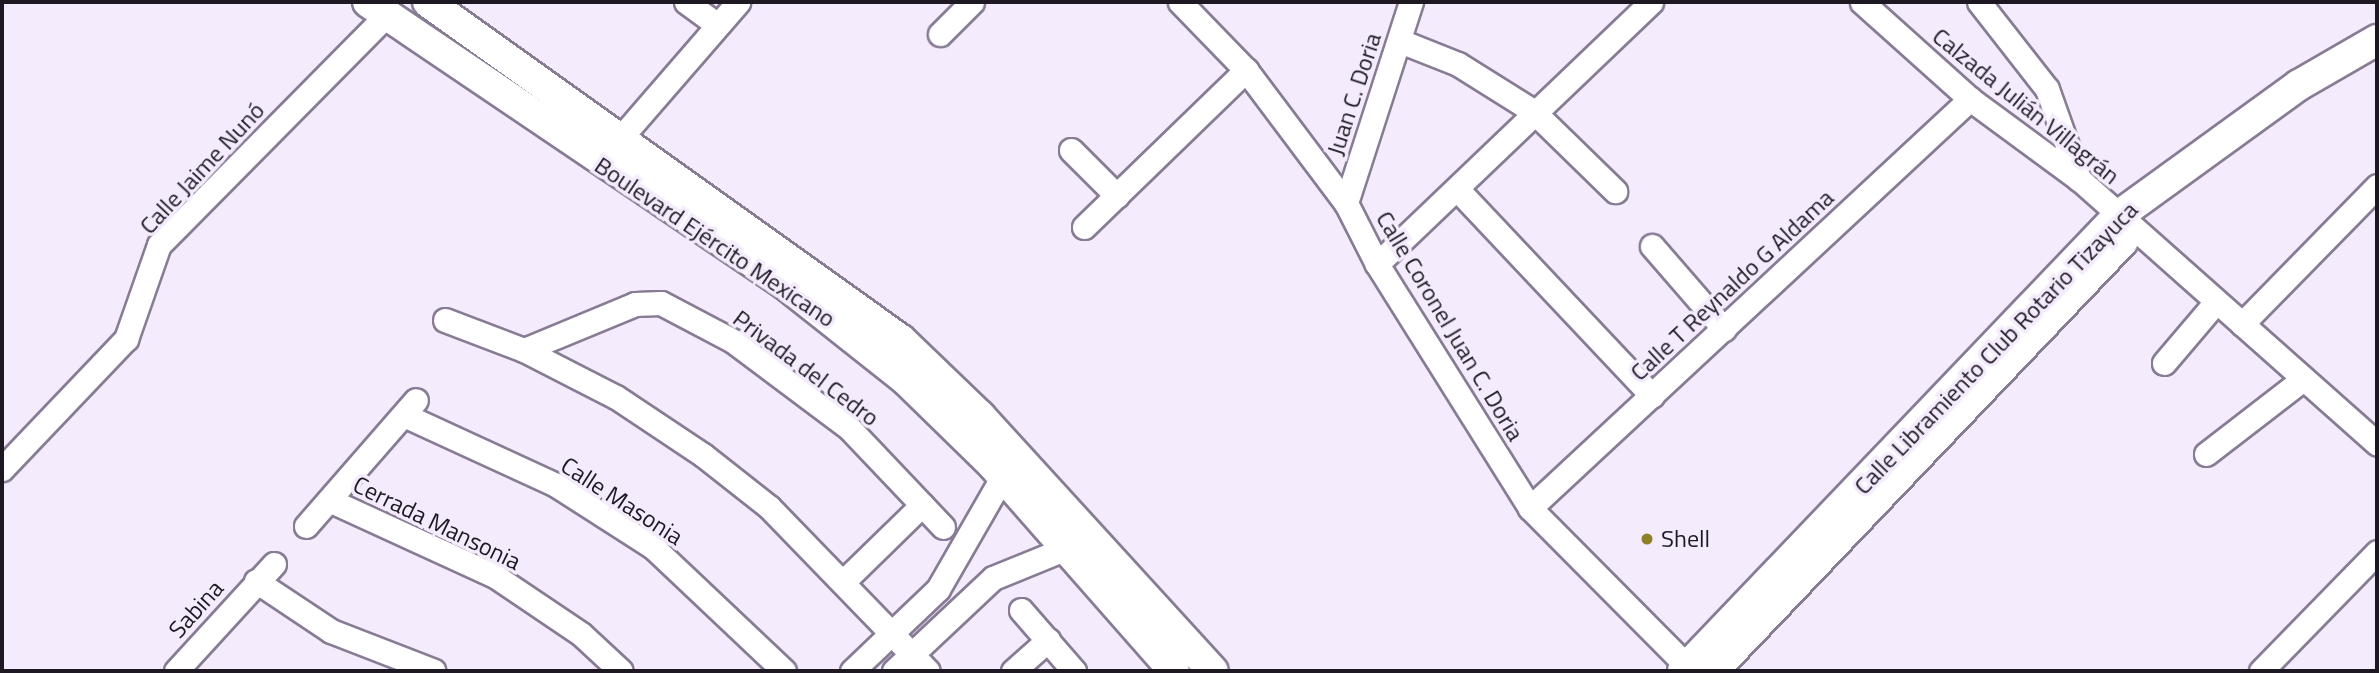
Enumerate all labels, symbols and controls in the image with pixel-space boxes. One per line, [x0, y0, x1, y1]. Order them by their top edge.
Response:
street label: Calzada Julián Villagrán [1927, 22, 2125, 190]
street label: Juan C. Doria [1321, 29, 1387, 159]
street label: Calle Jaime Nunó [134, 96, 270, 240]
street label: Boulevard Ejército Mexicano [589, 151, 841, 333]
street label: Calle T Reynaldo G Aldama [1624, 183, 1840, 387]
street label: Calle Libramiento Club Rotario Tizayuca [1848, 196, 2144, 500]
street label: Calle Coronel Juan C. Doria [1370, 206, 1530, 446]
street label: Privada del Cedro [727, 304, 885, 432]
street label: Calle Masonia [556, 451, 688, 551]
street label: Cerrada Mansonia [349, 470, 525, 576]
place label: Shell [1661, 525, 1710, 553]
marker: Shell [1639, 531, 1655, 547]
street label: Sabina [163, 574, 229, 644]

